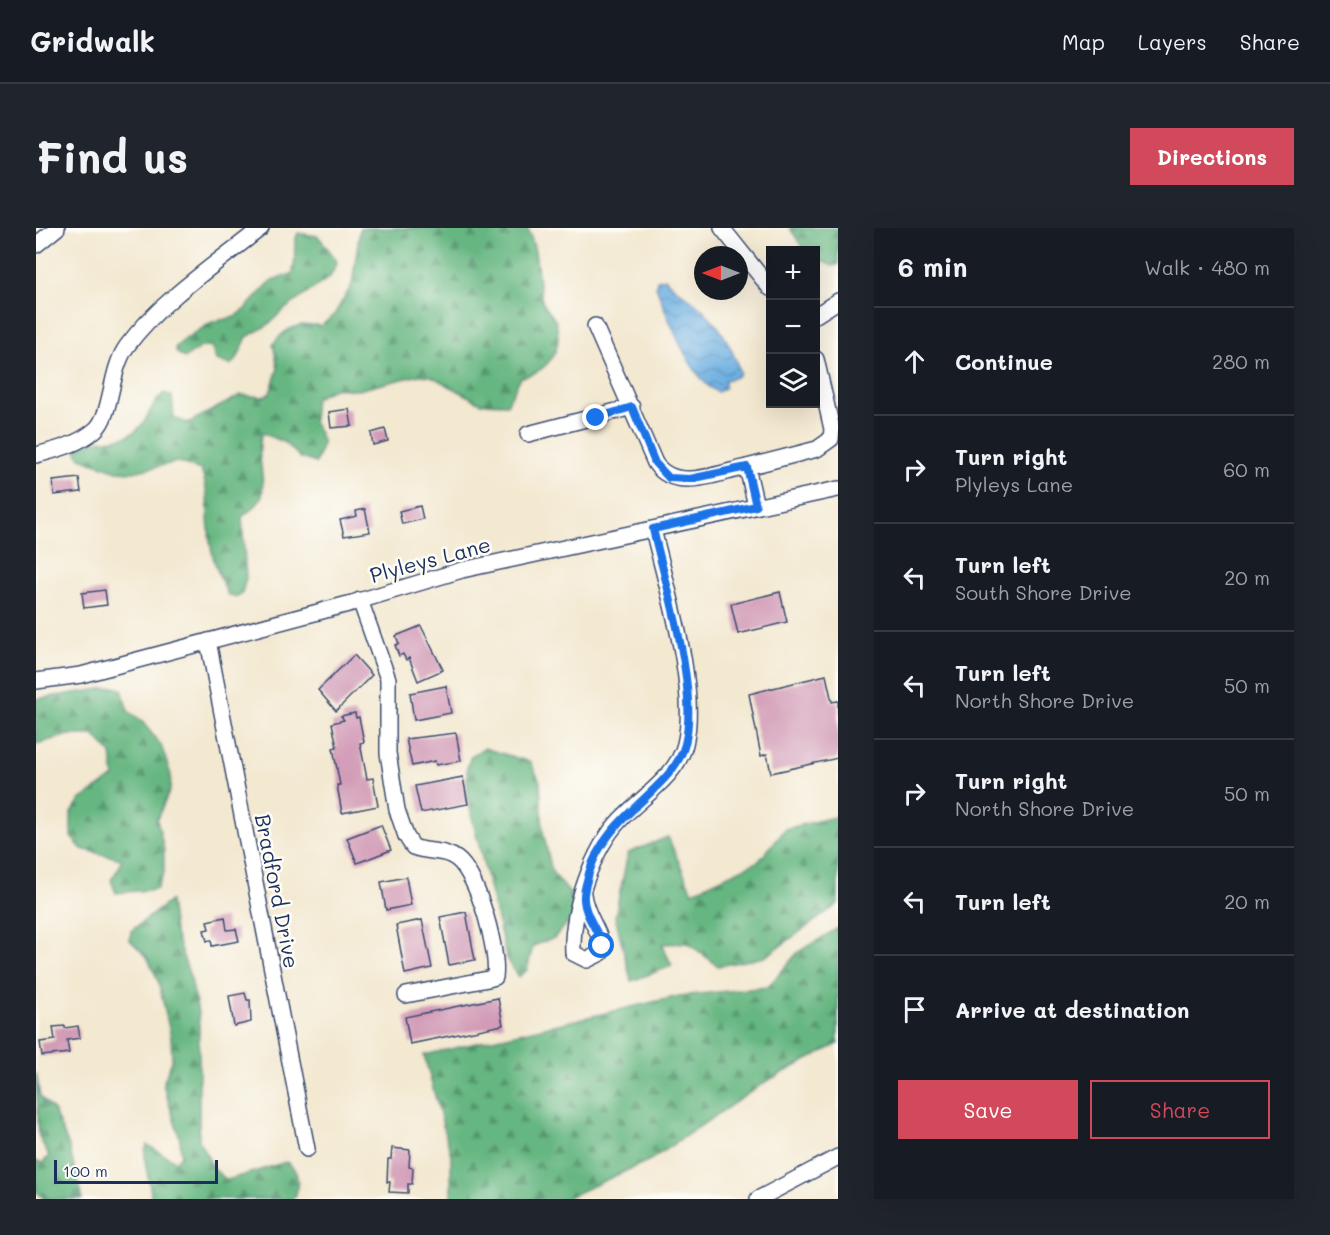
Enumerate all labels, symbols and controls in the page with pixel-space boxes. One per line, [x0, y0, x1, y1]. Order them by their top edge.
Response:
text: Gridwalk [30, 23, 155, 59]
text: Map [1062, 28, 1105, 55]
text: Layers [1138, 28, 1207, 55]
text: Share [1240, 28, 1300, 55]
button: Directions [1130, 128, 1294, 185]
text: Find us [36, 129, 188, 184]
north arrow [694, 246, 748, 300]
map controls [766, 246, 820, 408]
button: + [766, 246, 820, 300]
text: 6 min [898, 250, 967, 284]
text: Walk · 480 m [1144, 254, 1270, 280]
button: − [766, 300, 820, 354]
icon: ahead [898, 345, 931, 378]
text: Continue [955, 347, 1053, 376]
text: 280 m [1212, 348, 1270, 374]
button: layers [766, 354, 820, 408]
route end [582, 404, 608, 430]
text: Turn right [955, 442, 1067, 471]
icon: right [898, 453, 931, 486]
text: 60 m [1223, 456, 1270, 482]
text: Plyleys Lane [955, 471, 1073, 497]
street label: Plyleys Lane [367, 530, 493, 588]
text: Turn left [955, 550, 1051, 579]
icon: left [898, 561, 931, 594]
text: 20 m [1224, 564, 1270, 590]
text: South Shore Drive [955, 579, 1132, 605]
text: Turn left [955, 658, 1051, 687]
icon: left [898, 669, 931, 702]
text: 50 m [1224, 672, 1270, 698]
text: North Shore Drive [955, 687, 1134, 713]
text: Turn right [955, 766, 1067, 795]
icon: right [898, 777, 931, 810]
text: 50 m [1224, 780, 1270, 806]
text: North Shore Drive [955, 795, 1134, 821]
street label: Bradford Drive [250, 812, 306, 970]
icon: left [898, 885, 931, 918]
text: Turn left [955, 887, 1051, 916]
text: 20 m [1224, 888, 1270, 914]
route start [588, 932, 614, 958]
icon: arrive [898, 993, 931, 1026]
text: Arrive at destination [955, 995, 1190, 1024]
button: Save [898, 1080, 1078, 1139]
button: Share [1090, 1080, 1270, 1139]
scale bar [54, 1157, 218, 1184]
text: 100 m [63, 1160, 108, 1181]

